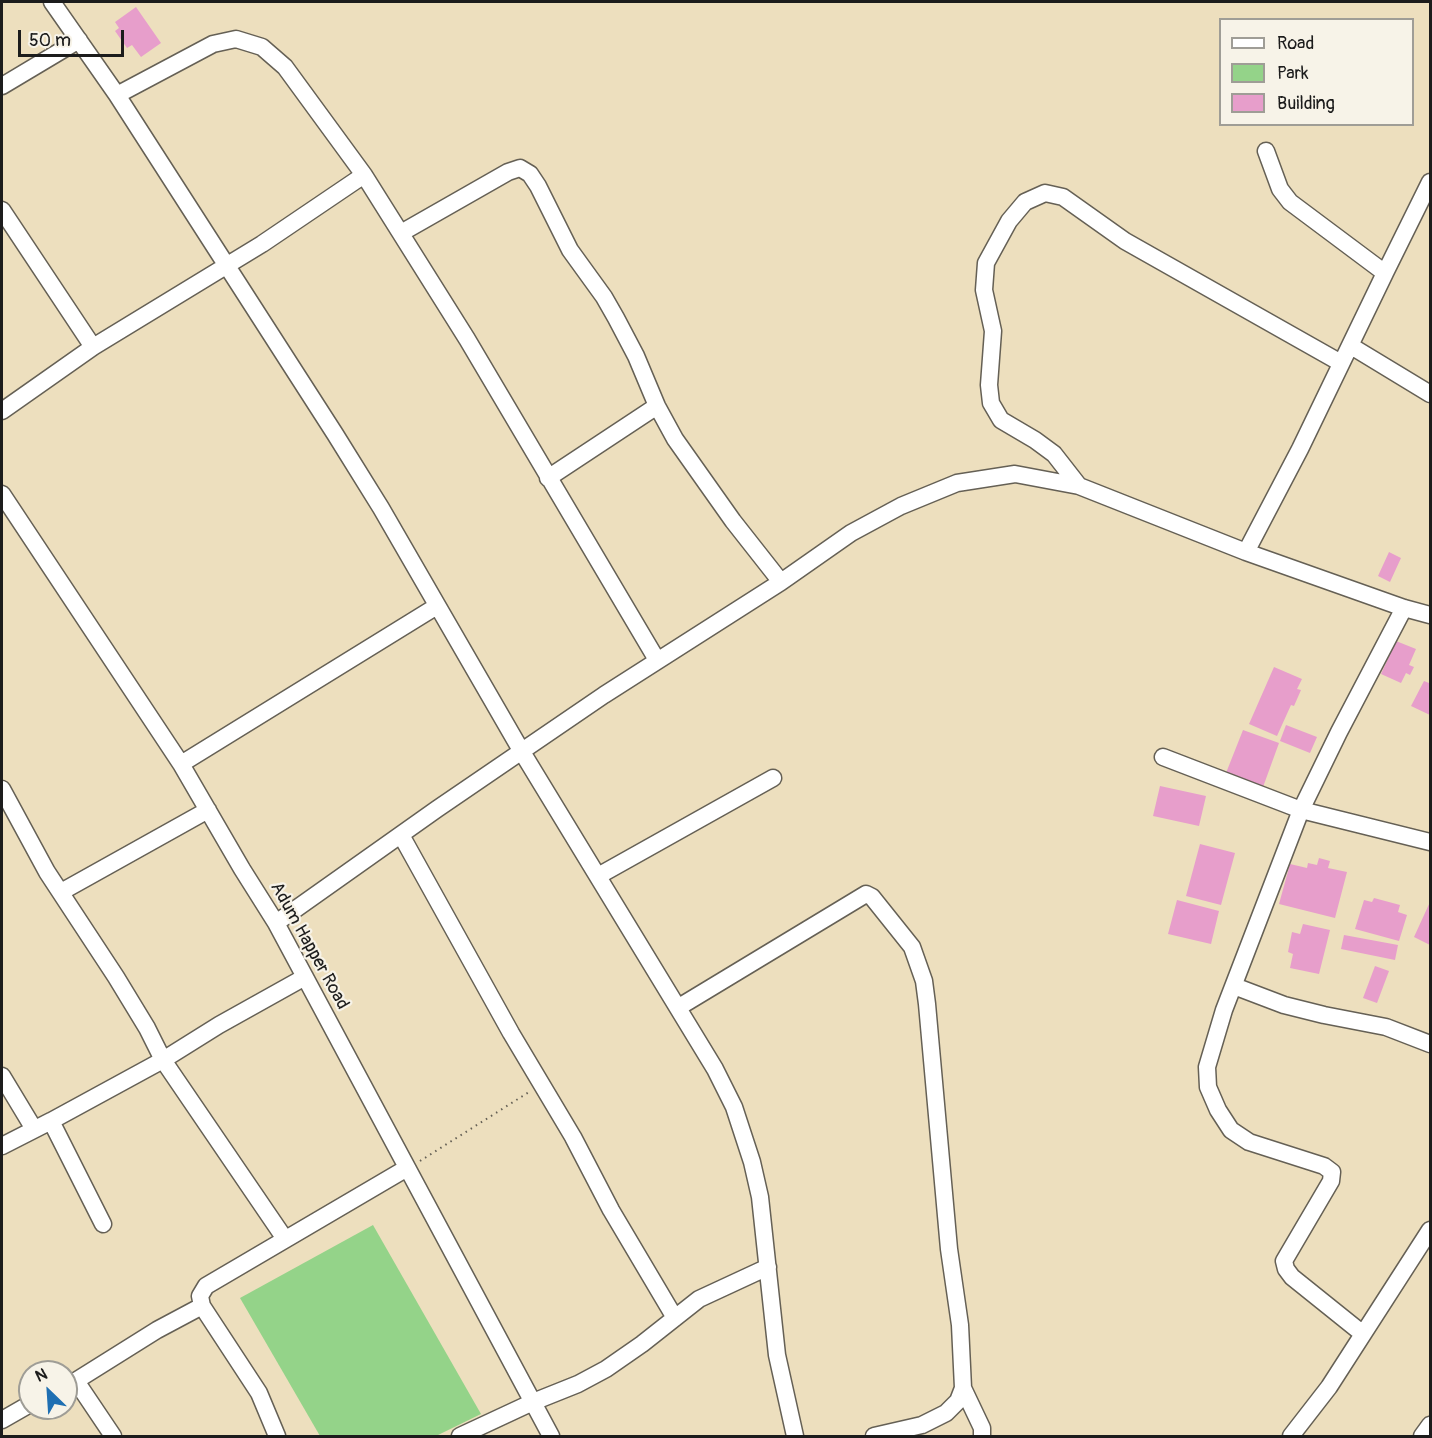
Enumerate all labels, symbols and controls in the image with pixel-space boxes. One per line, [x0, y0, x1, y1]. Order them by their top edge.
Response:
scale bar [21, 18, 128, 56]
legend [1219, 18, 1414, 126]
text: 50 m [29, 29, 71, 52]
text: Road [1277, 32, 1314, 55]
text: Park [1277, 62, 1309, 85]
text: Building [1277, 92, 1335, 115]
street label: Adum Happer Road [265, 879, 353, 1013]
north arrow [18, 1360, 78, 1420]
text: N [32, 1364, 50, 1387]

